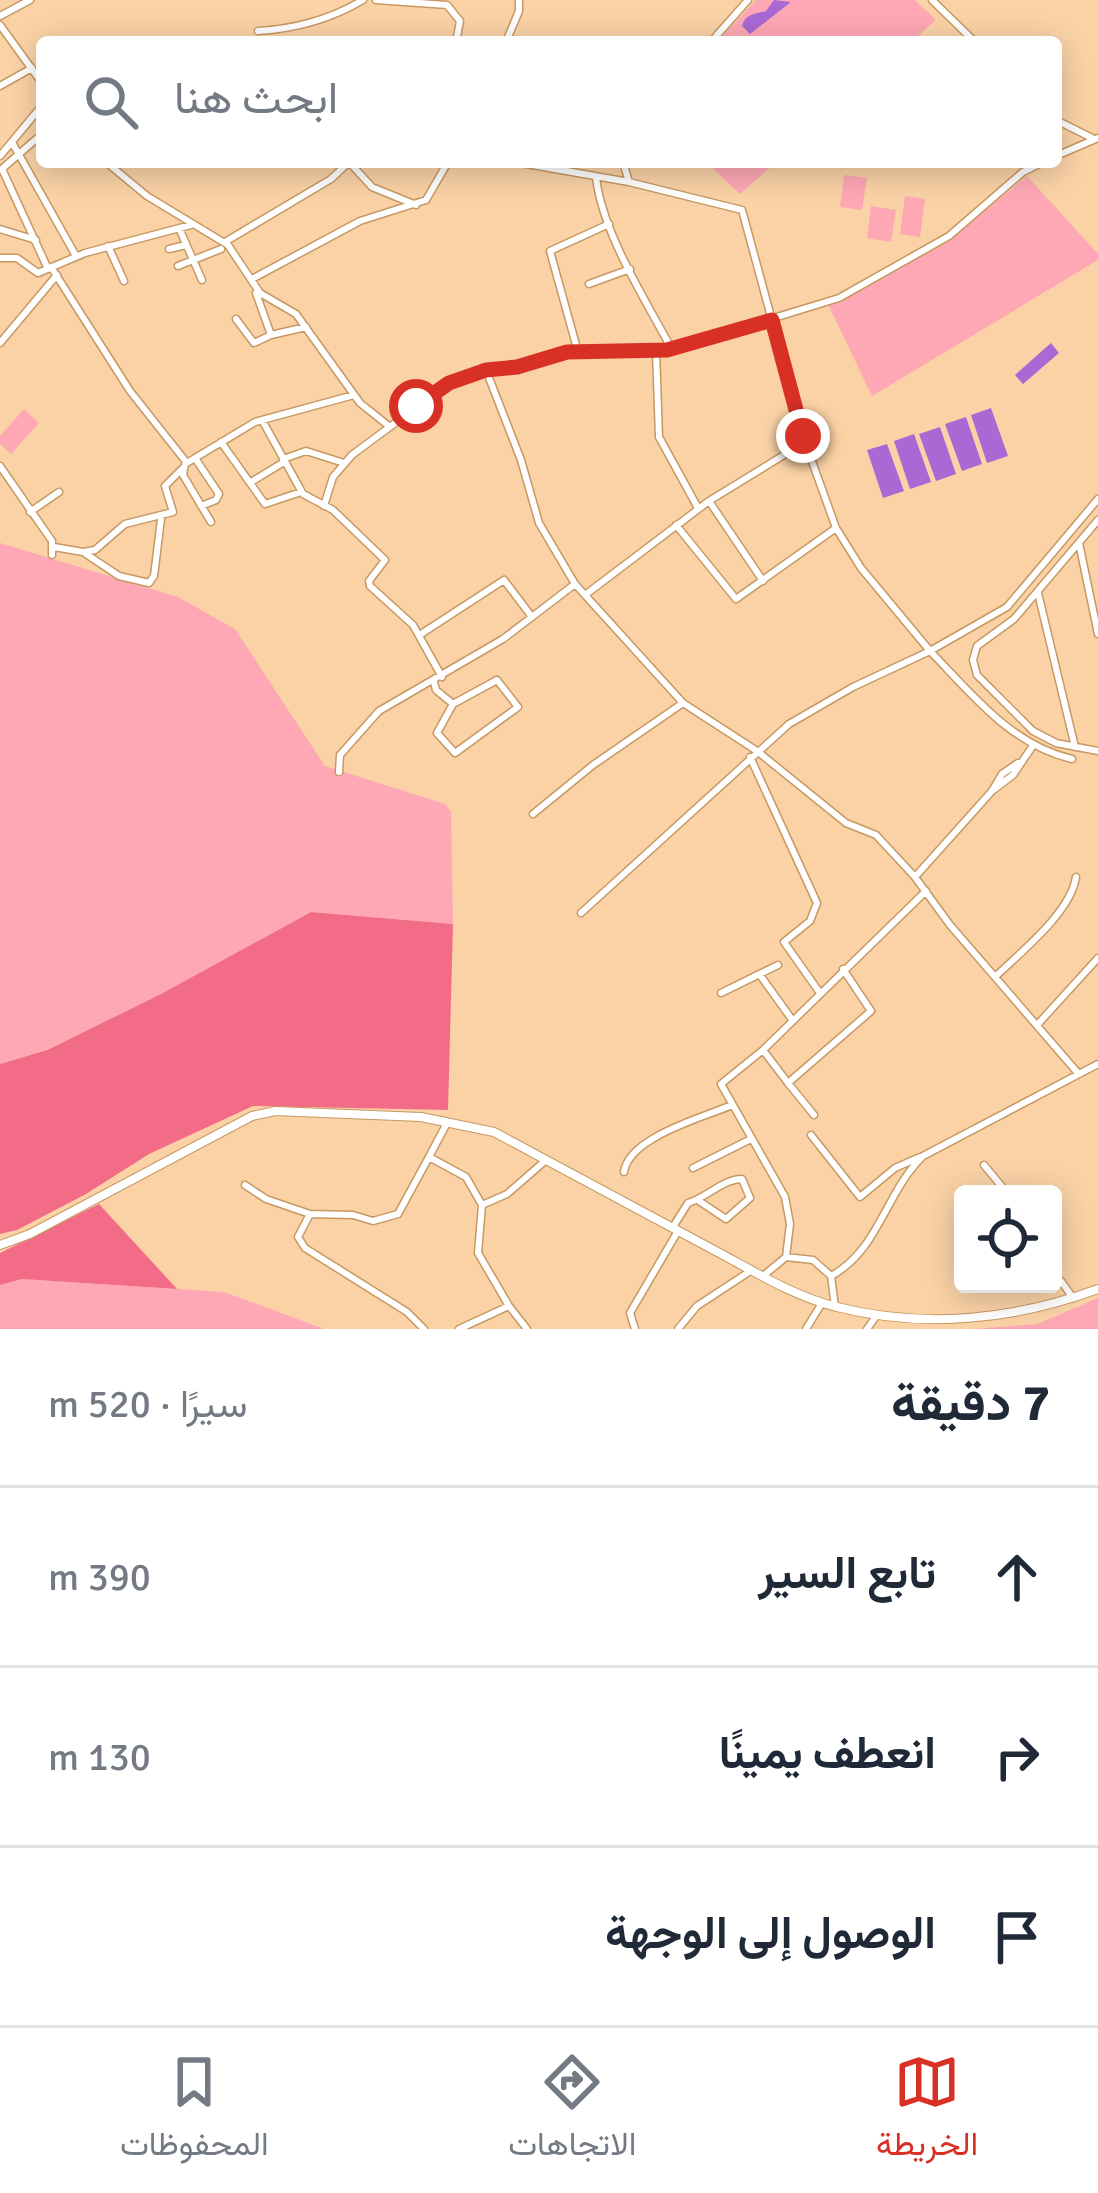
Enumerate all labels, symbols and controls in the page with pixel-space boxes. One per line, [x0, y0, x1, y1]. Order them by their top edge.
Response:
search box [36, 36, 1062, 168]
icon: search [78, 69, 144, 135]
text: ابحث هنا [174, 71, 338, 126]
route start [389, 379, 443, 433]
route end [776, 409, 830, 463]
map controls [954, 1185, 1062, 1293]
button: locate [954, 1185, 1062, 1293]
text: 7 دقيقة [891, 1372, 1050, 1435]
text: سيرًا · 520 m [48, 1380, 248, 1428]
icon: ahead [984, 1544, 1050, 1610]
text: تابع السير [758, 1546, 936, 1601]
text: 390 m [48, 1553, 151, 1601]
icon: right [984, 1724, 1050, 1790]
text: انعطف يمينًا [719, 1726, 936, 1781]
text: 130 m [48, 1733, 151, 1781]
icon: arrive [984, 1904, 1050, 1970]
text: الوصول إلى الوجهة [605, 1906, 936, 1961]
tab: المحفوظات [120, 2049, 269, 2173]
tab: الاتجاهات [508, 2049, 636, 2173]
tab: الخريطة [876, 2049, 978, 2173]

